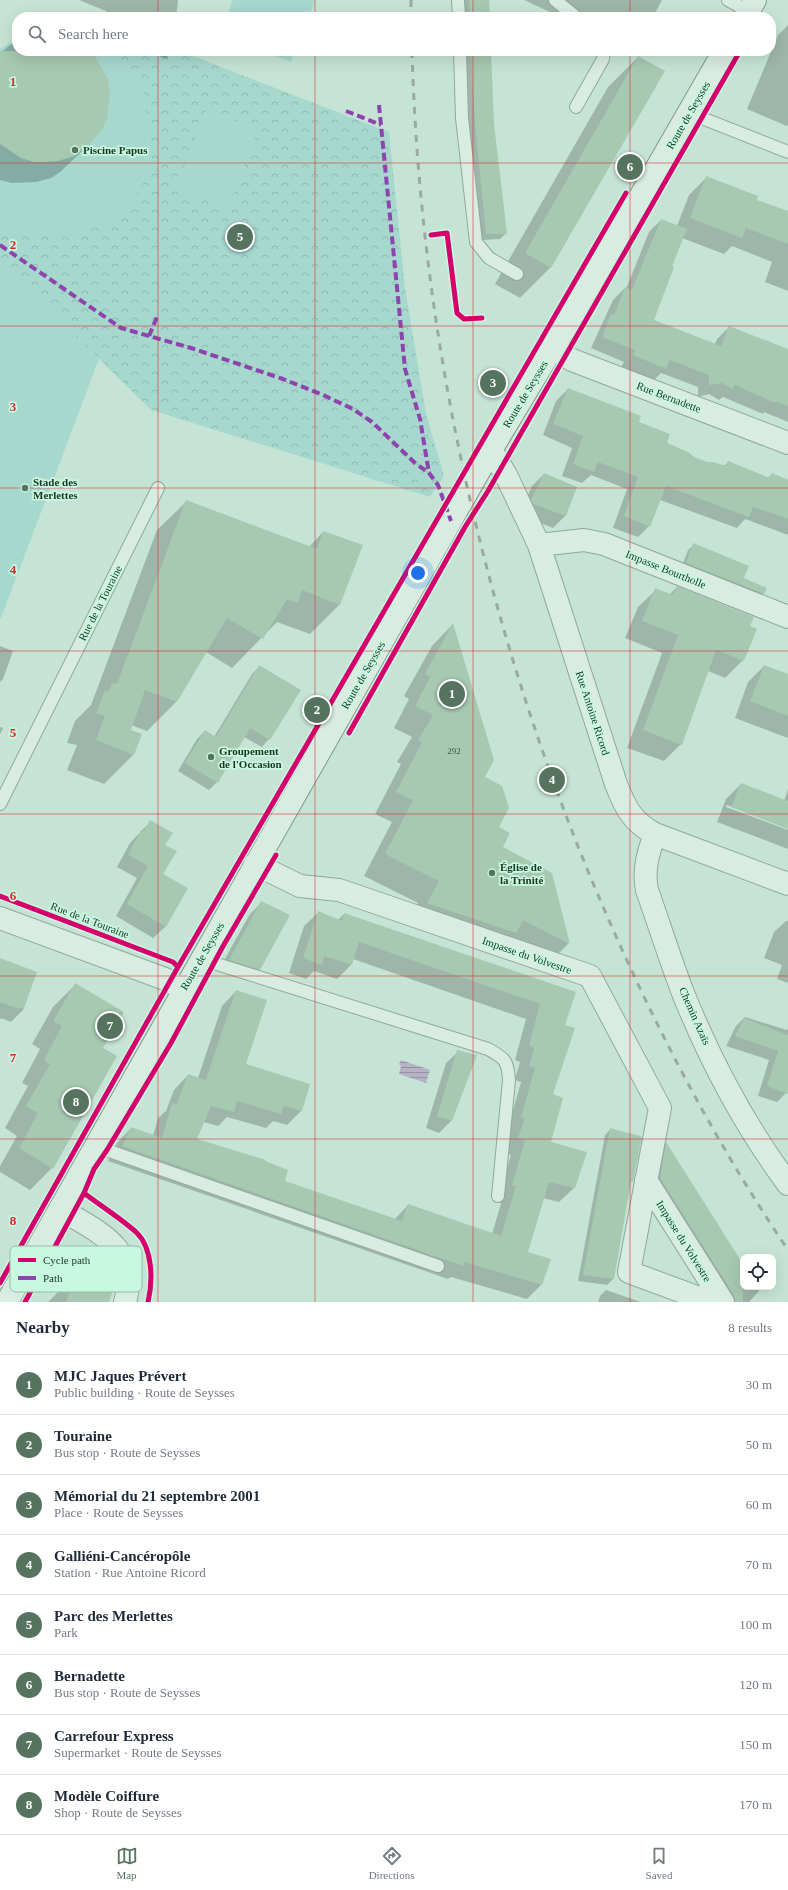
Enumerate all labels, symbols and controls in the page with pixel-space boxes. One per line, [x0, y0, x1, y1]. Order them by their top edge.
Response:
search box [12, 12, 776, 56]
icon: search [26, 23, 48, 45]
text: Search here [58, 26, 128, 42]
text: 1 [10, 74, 16, 89]
street label: Route de Seysses [664, 79, 712, 151]
place label: Piscine Papus [83, 144, 148, 156]
marker: Piscine Papus [70, 145, 80, 155]
pin: 6 [617, 152, 643, 182]
pin: 5 [227, 222, 253, 252]
text: 2 [10, 237, 16, 252]
street label: Route de Seysses [500, 358, 550, 430]
pin: 3 [480, 368, 506, 398]
street label: Rue Bernadette [635, 379, 703, 415]
text: 3 [10, 399, 17, 414]
place label: Stade des Merlettes [33, 476, 78, 501]
marker: Stade des Merlettes [20, 483, 30, 493]
street label: Impasse Bourtholle [624, 547, 708, 591]
text: 4 [10, 562, 17, 577]
street label: Rue de la Touraine [76, 563, 124, 643]
your location [408, 563, 428, 583]
street label: Route de Seysses [339, 639, 387, 711]
street label: Rue Antoine Ricord [574, 669, 612, 757]
pin: 1 [439, 679, 465, 709]
pin: 2 [304, 695, 330, 725]
text: 5 [10, 725, 17, 740]
place label: Groupement de l'Occasion [219, 745, 282, 770]
house number: 292 [447, 746, 461, 756]
marker: Groupement de l'Occasion [206, 752, 216, 762]
pin: 4 [539, 765, 565, 795]
place label: Église de la Trinité [500, 861, 543, 886]
marker: Église de la Trinité [487, 868, 497, 878]
text: 6 [10, 888, 17, 903]
street label: Rue de la Touraine [49, 900, 131, 941]
street label: Route de Seysses [178, 920, 226, 992]
street label: Impasse du Volvestre [481, 934, 573, 976]
street label: Chemin Azaïs [677, 985, 713, 1047]
pin: 7 [97, 1011, 123, 1041]
text: 7 [10, 1050, 17, 1065]
pin: 8 [63, 1087, 89, 1117]
street label: Impasse du Volvestre [654, 1198, 714, 1284]
text: 8 [10, 1213, 17, 1228]
legend [10, 1246, 142, 1292]
text: Cycle path [43, 1254, 91, 1266]
map controls [740, 1254, 776, 1290]
button: locate [740, 1254, 776, 1290]
text: Path [43, 1272, 63, 1284]
text: Nearby [16, 1318, 70, 1337]
text: 8 results [728, 1320, 772, 1335]
text: MJC Jaques Prévert [54, 1368, 186, 1384]
text: 1 [26, 1377, 32, 1392]
text: 30 m [746, 1377, 772, 1392]
text: Public building · Route de Seysses [54, 1385, 235, 1400]
text: Touraine [54, 1428, 112, 1444]
text: 2 [26, 1437, 32, 1452]
text: 50 m [746, 1437, 772, 1452]
text: Bus stop · Route de Seysses [54, 1445, 200, 1460]
text: Mémorial du 21 septembre 2001 [54, 1488, 260, 1504]
text: 3 [26, 1497, 32, 1512]
text: 60 m [746, 1497, 772, 1512]
text: Place · Route de Seysses [54, 1505, 183, 1520]
text: Galliéni-Cancéropôle [54, 1548, 190, 1564]
text: 4 [26, 1557, 32, 1572]
text: 70 m [746, 1557, 772, 1572]
text: Station · Rue Antoine Ricord [54, 1565, 206, 1580]
text: Parc des Merlettes [54, 1608, 173, 1624]
text: 5 [26, 1617, 32, 1632]
text: 100 m [739, 1617, 772, 1632]
text: Park [54, 1625, 78, 1640]
text: Bernadette [54, 1668, 125, 1684]
text: 6 [26, 1677, 32, 1692]
text: 120 m [739, 1677, 772, 1692]
text: Bus stop · Route de Seysses [54, 1685, 200, 1700]
text: Carrefour Express [54, 1728, 174, 1744]
text: 7 [26, 1737, 32, 1752]
text: 150 m [739, 1737, 772, 1752]
text: Supermarket · Route de Seysses [54, 1745, 222, 1760]
text: Modèle Coiffure [54, 1788, 159, 1804]
text: 8 [26, 1797, 32, 1812]
text: 170 m [739, 1797, 772, 1812]
text: Shop · Route de Seysses [54, 1805, 182, 1820]
tab: Map [116, 1845, 138, 1881]
tab: Directions [369, 1845, 414, 1881]
tab: Saved [646, 1845, 672, 1881]

